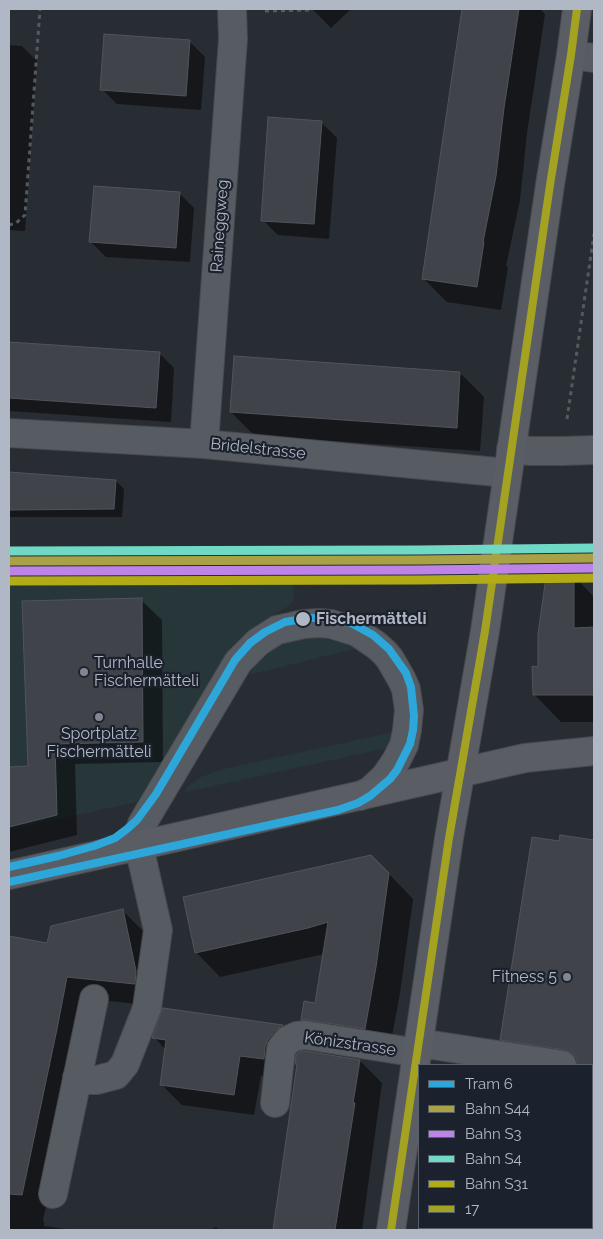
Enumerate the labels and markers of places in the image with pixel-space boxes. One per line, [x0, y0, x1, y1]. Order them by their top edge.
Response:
place label: Fischermätteli [316, 609, 427, 629]
marker: Fischermätteli [294, 610, 312, 628]
place label: Turnhalle Fischermätteli [94, 653, 199, 691]
marker: Turnhalle Fischermätteli [78, 666, 90, 678]
marker: Sportplatz Fischermätteli [93, 711, 105, 723]
place label: Sportplatz Fischermätteli [47, 724, 151, 762]
place label: Fitness 5 [492, 967, 557, 987]
marker: Fitness 5 [561, 971, 573, 983]

